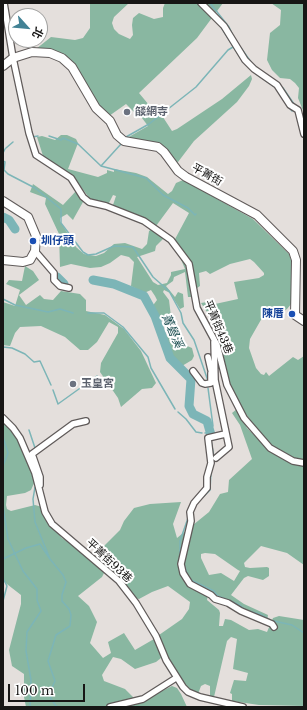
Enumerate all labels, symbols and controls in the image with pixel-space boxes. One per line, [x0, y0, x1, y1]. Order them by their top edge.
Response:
north arrow [8, 8, 48, 48]
text: 北 [29, 25, 47, 41]
place label: 燄網寺 [135, 105, 168, 119]
marker: 燄網寺 [122, 107, 132, 117]
street label: 平菁街 [189, 161, 225, 189]
place label: 圳仔頭 [41, 234, 74, 248]
marker: 圳仔頭 [28, 236, 38, 246]
street label: 平菁街43巷 [201, 298, 235, 356]
place label: 陳厝 [262, 307, 284, 321]
marker: 陳厝 [287, 309, 297, 319]
water label: 菁礐溪 [158, 312, 186, 350]
place label: 玉皇宮 [81, 377, 114, 391]
marker: 玉皇宮 [68, 379, 78, 389]
street label: 平菁街93巷 [83, 536, 135, 586]
scale bar [10, 676, 87, 702]
text: 100 m [15, 683, 54, 698]

